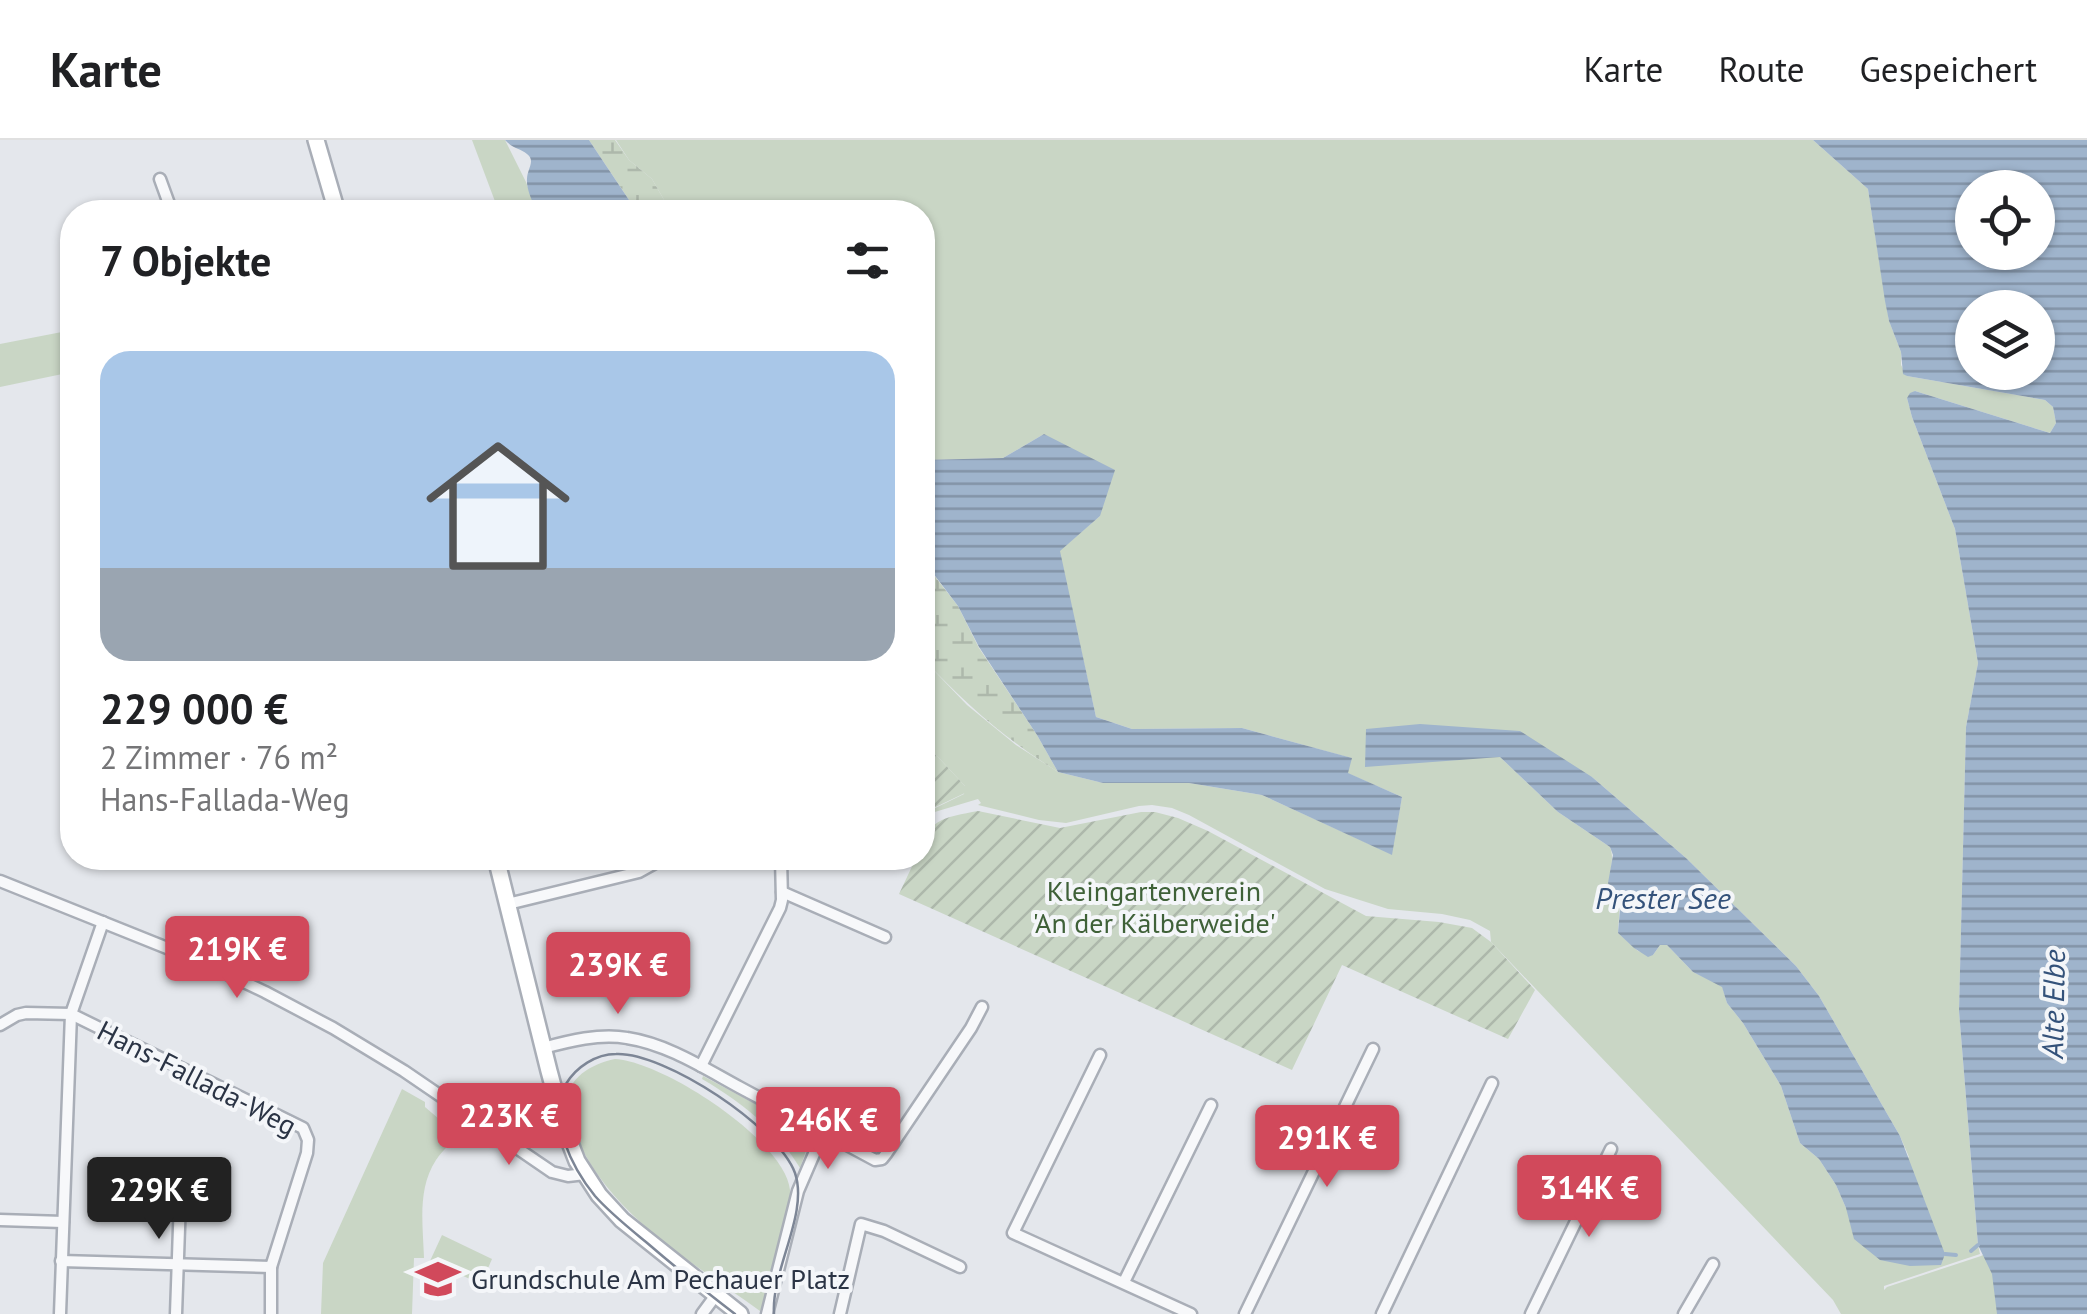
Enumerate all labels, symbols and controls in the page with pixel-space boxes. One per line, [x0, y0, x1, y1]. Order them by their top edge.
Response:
text: Karte [50, 38, 162, 100]
text: Karte [1583, 46, 1663, 92]
text: Route [1718, 46, 1804, 92]
text: Gespeichert [1859, 46, 2037, 92]
map controls [1955, 170, 2055, 390]
button: locate [1955, 170, 2055, 270]
text: 7 Objekte [100, 233, 271, 288]
icon: filters [840, 233, 895, 288]
button: layers [1955, 290, 2055, 390]
icon: home [408, 416, 588, 596]
text: 229 000 € [100, 681, 288, 736]
text: 2 Zimmer · 76 m² [100, 736, 338, 778]
text: Hans-Fallada-Weg [100, 778, 350, 820]
park label: Kleingartenverein 'An der Kälberweide' [1032, 872, 1276, 941]
water label: Prester See [1595, 878, 1731, 917]
pin: 219K € [156, 916, 318, 1001]
text: 219K € [187, 927, 287, 969]
pin: 239K € [537, 932, 699, 1017]
text: 239K € [568, 943, 668, 985]
water label: Alte Elbe [2032, 949, 2073, 1060]
street label: Hans-Fallada-Weg [91, 1011, 303, 1144]
pin: 223K € [428, 1083, 590, 1168]
pin: 246K € [747, 1087, 909, 1172]
text: 223K € [459, 1094, 559, 1136]
text: 246K € [778, 1098, 878, 1140]
pin: 291K € [1246, 1105, 1408, 1190]
text: 291K € [1277, 1116, 1377, 1158]
pin: 314K € [1508, 1155, 1670, 1240]
pin: 229K € [78, 1157, 240, 1242]
text: 314K € [1539, 1166, 1639, 1208]
text: 229K € [109, 1168, 209, 1210]
school or university icon: Grundschule Am Pechauer Platz [414, 1255, 462, 1303]
place label: Grundschule Am Pechauer Platz [471, 1260, 850, 1297]

